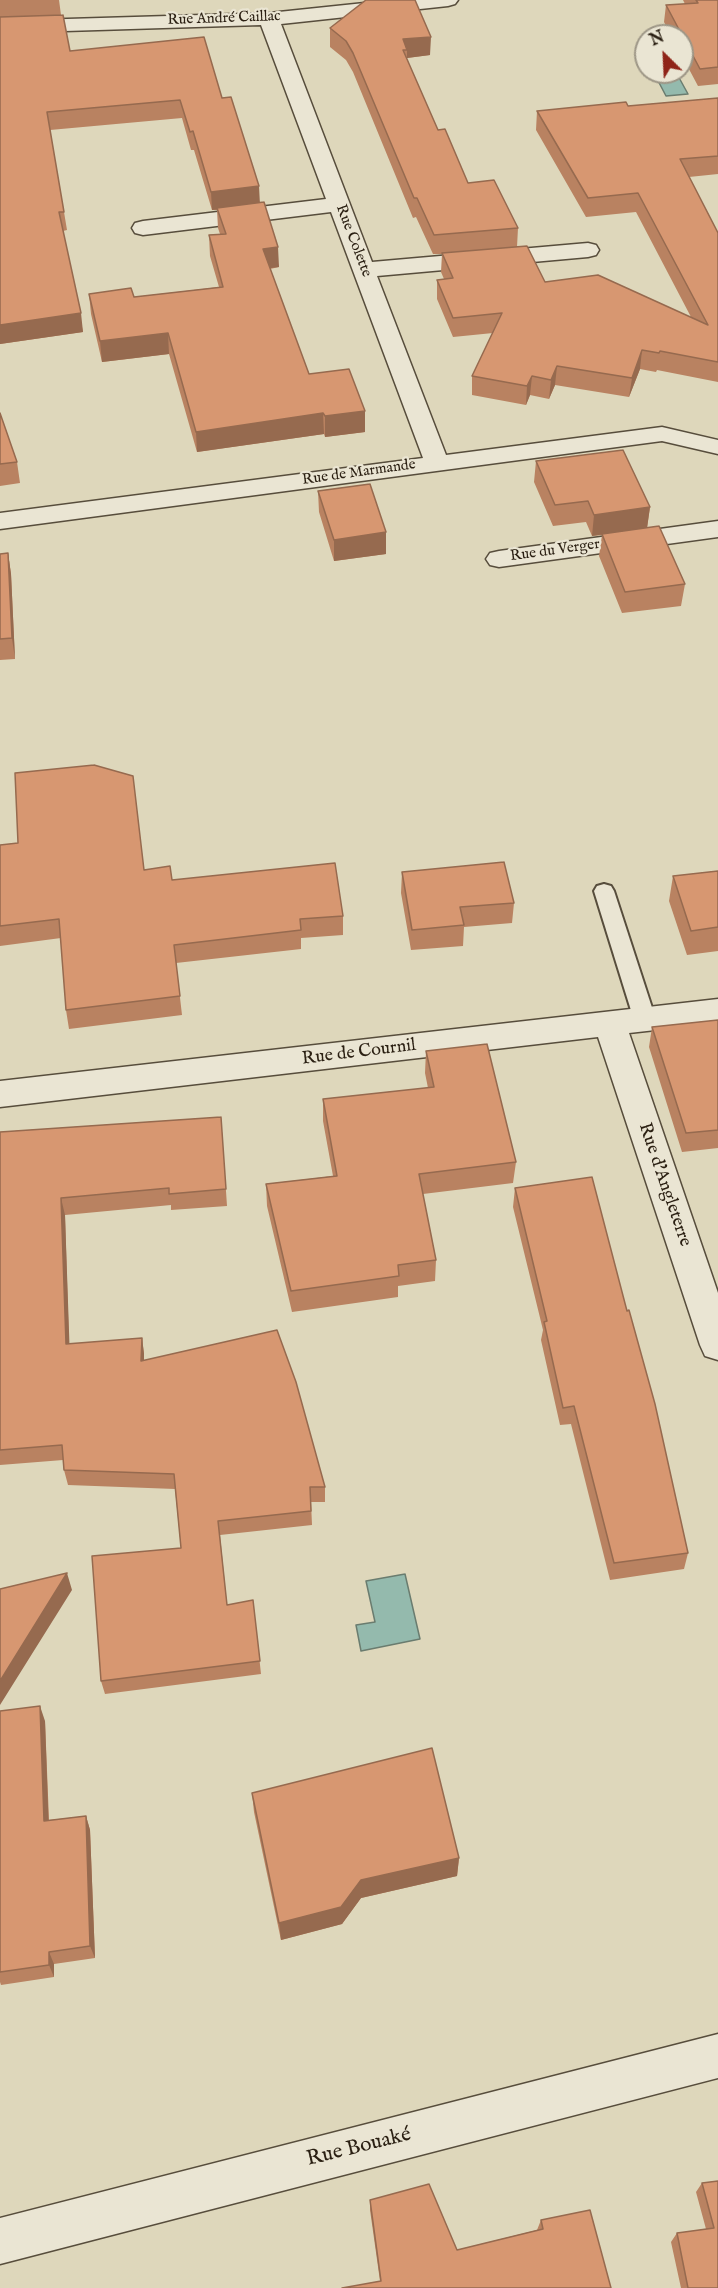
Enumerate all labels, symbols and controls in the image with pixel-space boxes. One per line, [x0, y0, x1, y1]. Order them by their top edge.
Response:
street label: Rue André Caillac [167, 8, 281, 30]
north arrow [634, 24, 694, 84]
text: N [647, 27, 668, 51]
street label: Rue Colette [331, 202, 375, 280]
street label: Rue de Marmande [301, 456, 417, 490]
street label: Rue du Verger [509, 536, 601, 566]
street label: Rue de Cournil [301, 1035, 417, 1071]
street label: Rue d'Angleterre [633, 1120, 695, 1250]
street label: Rue Bouaké [304, 2123, 414, 2173]

